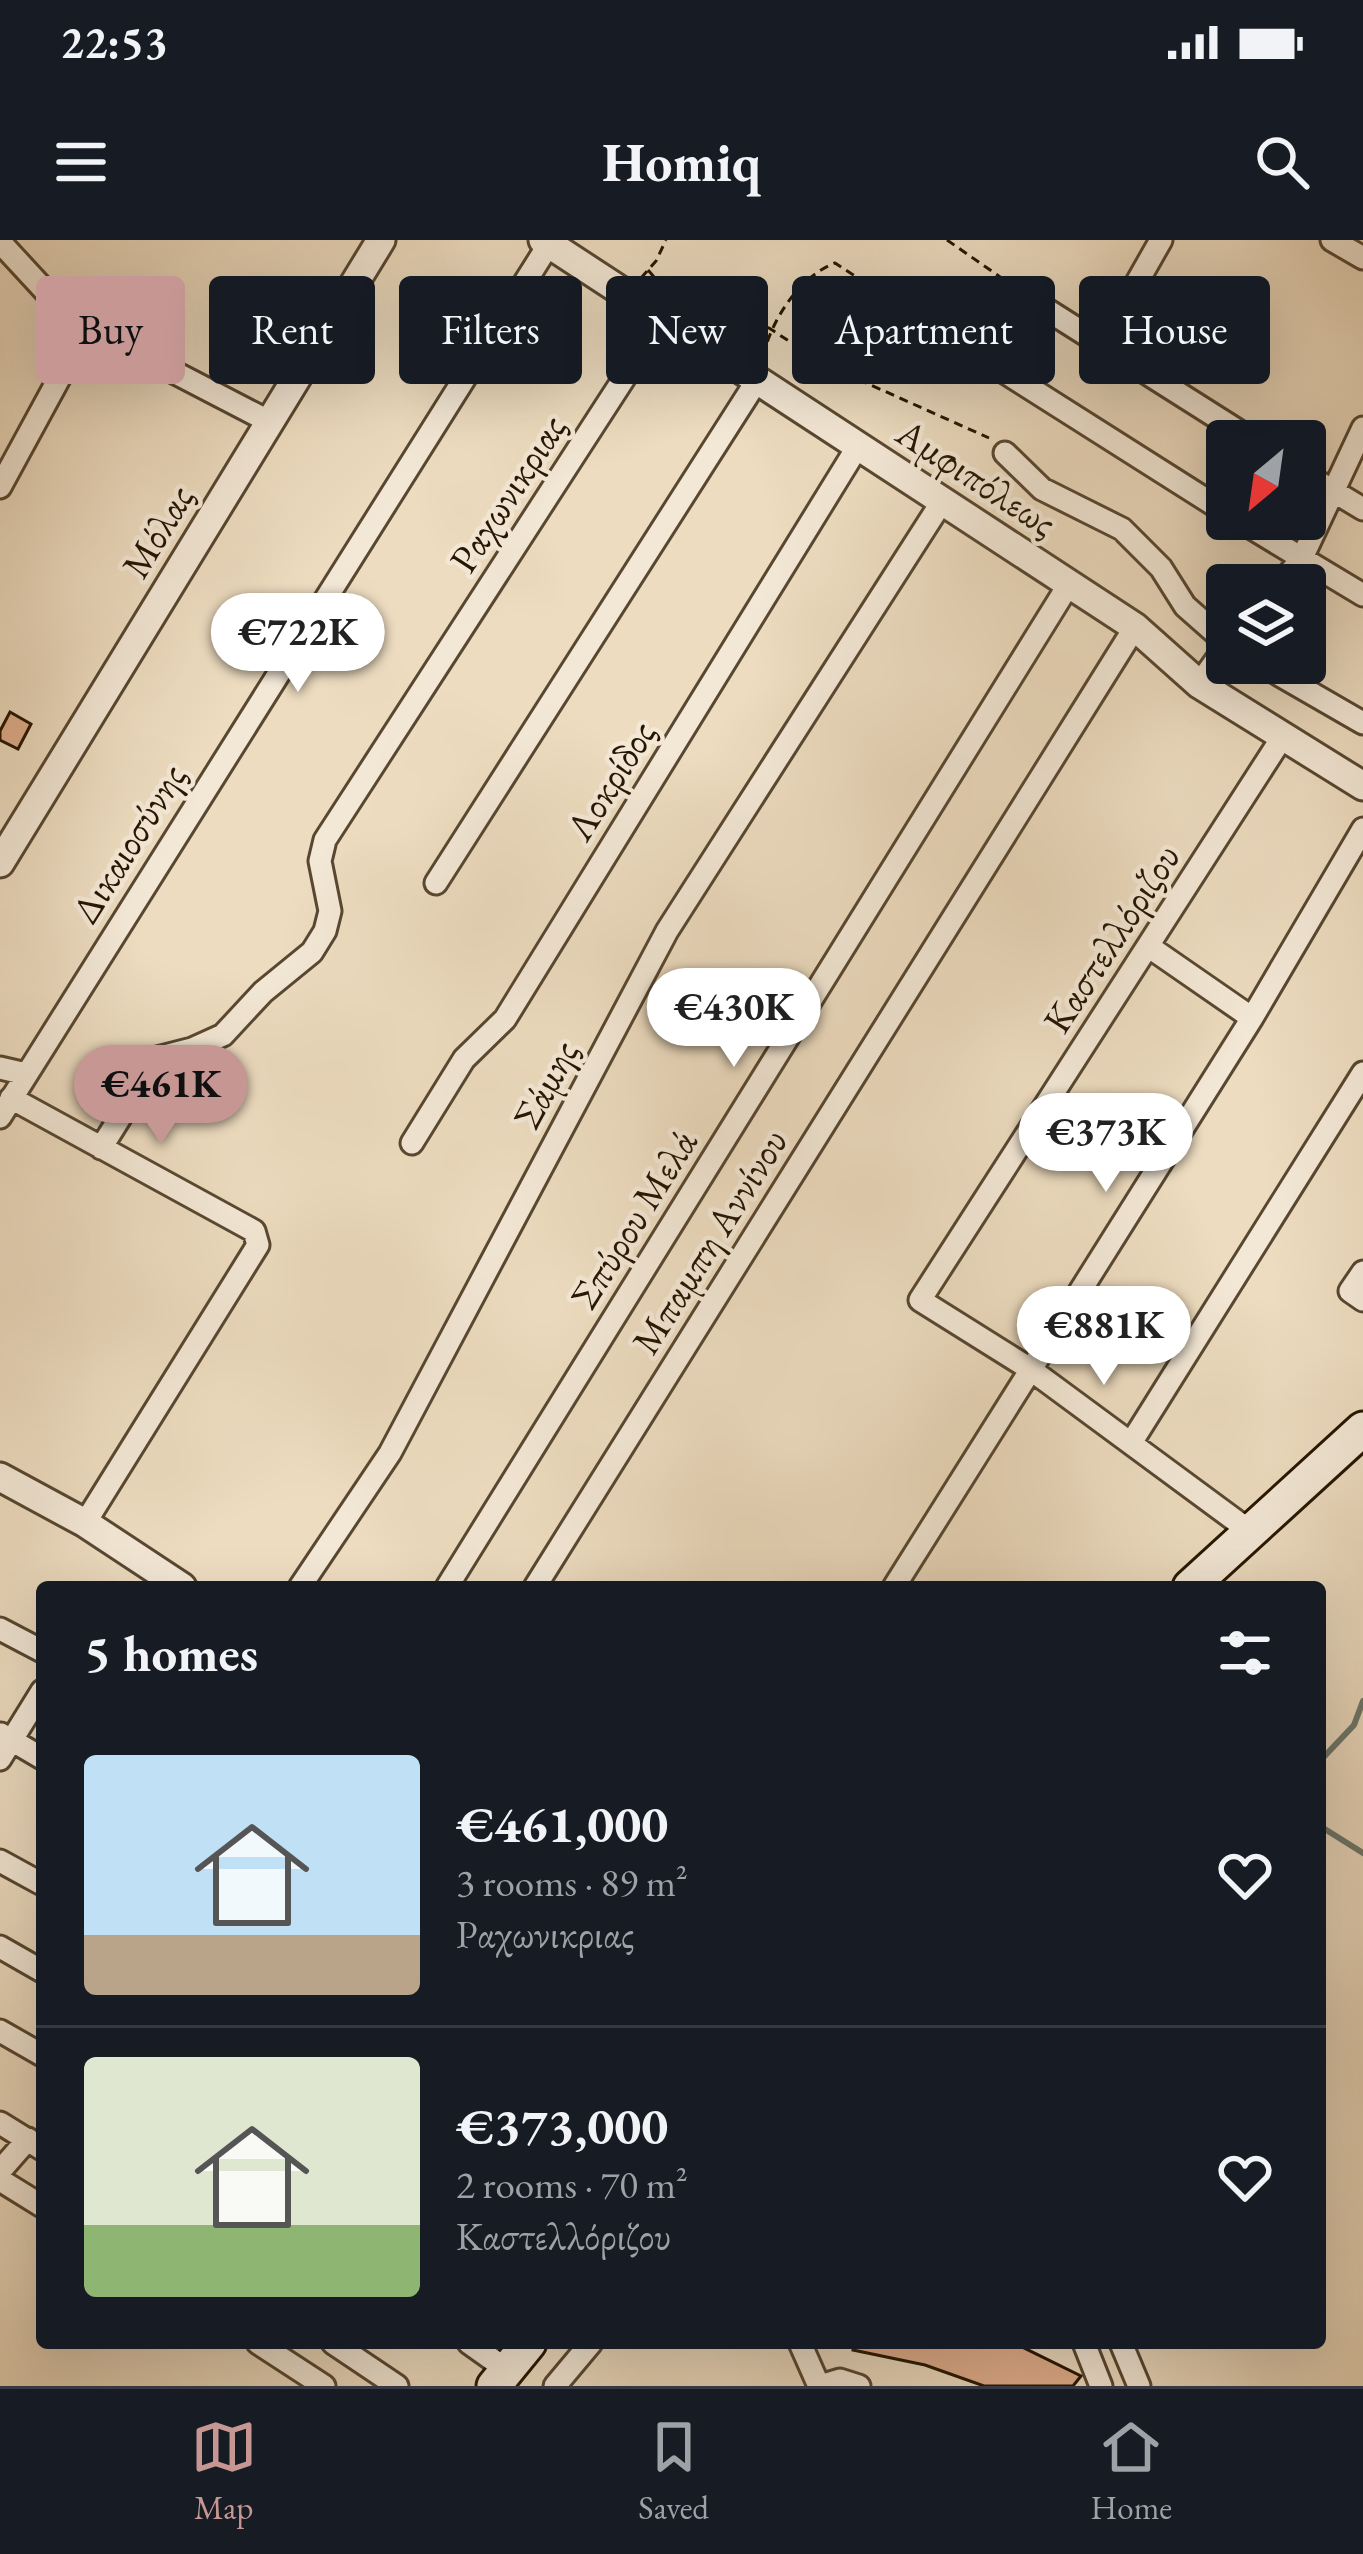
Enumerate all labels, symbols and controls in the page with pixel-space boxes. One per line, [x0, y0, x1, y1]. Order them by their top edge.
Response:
text: 22:53 [60, 13, 168, 71]
text: Homiq [602, 127, 761, 197]
icon: menu [48, 129, 114, 195]
icon: search [1249, 129, 1315, 195]
chip: Buy [36, 276, 185, 384]
chip: Rent [209, 276, 375, 384]
chip: Filters [399, 276, 582, 384]
chip: New [606, 276, 768, 384]
chip: Apartment [792, 276, 1055, 384]
chip: House [1079, 276, 1270, 384]
street label: Ραχωνικριας [437, 405, 577, 582]
street label: Αμφιπόλεως [886, 406, 1066, 548]
north arrow [1206, 420, 1326, 540]
map controls [1206, 420, 1326, 684]
street label: Μόλας [110, 475, 205, 587]
button: layers [1206, 564, 1326, 684]
pin: €722K [214, 593, 382, 695]
text: €722K [238, 606, 358, 657]
street label: Λοκρίδος [553, 711, 667, 851]
street label: Δικαιοσύνης [59, 754, 198, 933]
street label: Καστελλόριζου [1031, 834, 1191, 1042]
pin: €430K [650, 968, 818, 1070]
text: €430K [674, 981, 794, 1032]
street label: Σάμης [501, 1031, 590, 1137]
pin: €461K [77, 1045, 245, 1147]
text: €461K [101, 1058, 221, 1109]
pin: €373K [1022, 1093, 1190, 1195]
text: €373K [1046, 1106, 1166, 1157]
street label: Μπαμπη Αννίνου [620, 1119, 799, 1363]
street label: Σπύρου Μελά [558, 1120, 709, 1318]
pin: €881K [1020, 1286, 1188, 1388]
text: €881K [1044, 1299, 1164, 1350]
text: 5 homes [84, 1620, 258, 1686]
icon: filters [1212, 1620, 1278, 1686]
text: €461,000 [456, 1791, 668, 1857]
icon: home [180, 1803, 324, 1947]
icon: heart [1212, 1842, 1278, 1908]
text: 3 rooms · 89 m² [456, 1857, 688, 1908]
text: Ραχωνικριας [456, 1908, 634, 1959]
text: €373,000 [456, 2093, 668, 2159]
icon: home [180, 2105, 324, 2249]
icon: heart [1212, 2144, 1278, 2210]
text: 2 rooms · 70 m² [456, 2159, 688, 2210]
text: Καστελλόριζου [456, 2210, 671, 2261]
tab: Map [191, 2414, 257, 2529]
tab: Saved [638, 2414, 709, 2529]
tab: Home [1091, 2414, 1172, 2529]

